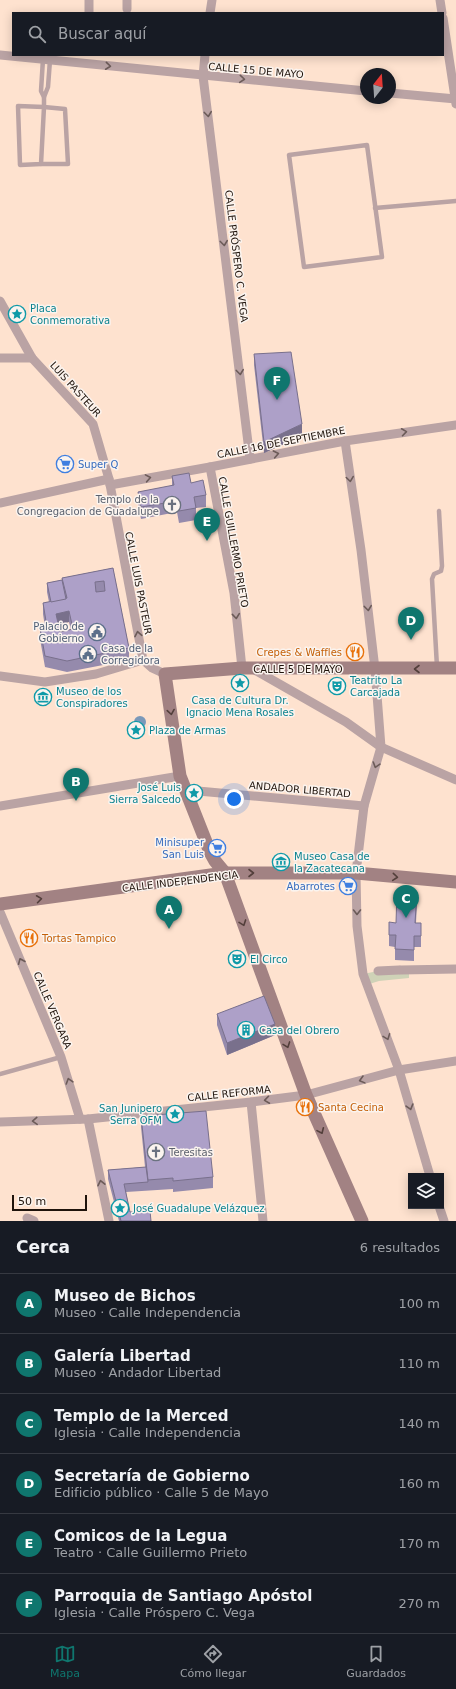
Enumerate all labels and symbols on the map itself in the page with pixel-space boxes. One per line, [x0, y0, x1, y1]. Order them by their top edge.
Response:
one-way arrow [105, 61, 111, 70]
street label: CALLE 15 DE MAYO [208, 61, 304, 80]
north arrow [360, 68, 396, 104]
one-way arrow [239, 75, 245, 84]
one-way arrow [203, 111, 212, 117]
street label: CALLE PRÓSPERO C. VEGA [223, 189, 251, 323]
one-way arrow [219, 240, 228, 246]
place label: Placa Conmemorativa [30, 303, 110, 326]
place icon: Placa Conmemorativa [7, 304, 27, 324]
street label: LUIS PASTEUR [48, 360, 103, 419]
pin: F [264, 367, 290, 400]
one-way arrow [235, 369, 244, 376]
street label: CALLE 16 DE SEPTIEMBRE [216, 425, 346, 460]
one-way arrow [401, 428, 407, 437]
one-way arrow [273, 451, 279, 459]
supermarket icon: Super Q [55, 454, 75, 474]
place label: Super Q [78, 459, 118, 470]
one-way arrow [145, 474, 151, 483]
street label: CALLE GUILLERMO PRIETO [217, 476, 250, 609]
one-way arrow [345, 476, 354, 482]
place label: Templo de la Congregacion de Guadalupe [17, 494, 159, 517]
church icon: Templo de la Congregacion de Guadalupe [162, 495, 182, 515]
pin: E [194, 508, 220, 541]
street label: CALLE LUIS PASTEUR [123, 531, 154, 636]
one-way arrow [363, 605, 372, 611]
pin: D [398, 607, 424, 640]
one-way arrow [232, 613, 241, 619]
place label: Palacio de Gobierno [33, 621, 84, 644]
public building icon: Palacio de Gobierno [87, 622, 107, 642]
one-way arrow [134, 631, 143, 637]
restaurant icon: Crepes & Waffles [345, 642, 365, 662]
place label: Casa de la Corregidora [101, 643, 160, 666]
public building icon: Casa de la Corregidora [78, 644, 98, 664]
place label: Crepes & Waffles [257, 647, 342, 658]
street label: CALLE 5 DE MAYO [253, 664, 343, 675]
one-way arrow [414, 665, 420, 673]
place icon: Casa de Cultura Dr. Ignacio Mena Rosales [230, 673, 250, 693]
place label: Teatrito La Carcajada [349, 675, 402, 698]
theatre icon: Teatrito La Carcajada [327, 676, 347, 696]
place label: Museo de los Conspiradores [56, 686, 128, 709]
museum icon: Museo de los Conspiradores [33, 687, 53, 707]
place label: Casa de Cultura Dr. Ignacio Mena Rosales [186, 695, 294, 718]
one-way arrow [166, 709, 175, 715]
place icon: Plaza de Armas [126, 720, 146, 740]
place label: Plaza de Armas [149, 725, 226, 736]
one-way arrow [372, 761, 381, 768]
pin: B [63, 768, 89, 801]
street label: ANDADOR LIBERTAD [249, 780, 352, 799]
place label: José Luis Sierra Salcedo [109, 782, 181, 805]
place icon: José Luis Sierra Salcedo [184, 783, 204, 803]
your location [224, 789, 244, 809]
place label: Minisuper San Luis [155, 837, 205, 860]
supermarket icon: Minisuper San Luis [207, 838, 227, 858]
place label: Museo Casa de la Zacatecana [294, 851, 370, 874]
museum icon: Museo Casa de la Zacatecana [271, 852, 291, 872]
street label: CALLE INDEPENDENCIA [121, 869, 239, 894]
one-way arrow [248, 869, 254, 877]
one-way arrow [392, 872, 398, 881]
supermarket icon: Abarrotes [338, 876, 358, 896]
place label: Abarrotes [286, 881, 335, 892]
pin: C [393, 885, 419, 918]
one-way arrow [36, 895, 42, 904]
pin: A [156, 896, 182, 929]
one-way arrow [352, 909, 361, 915]
one-way arrow [238, 919, 246, 926]
restaurant icon: Tortas Tampico [19, 928, 39, 948]
place label: Tortas Tampico [41, 933, 116, 944]
theatre icon: El Circo [227, 949, 247, 969]
place label: El Circo [250, 954, 288, 965]
one-way arrow [17, 957, 25, 964]
street label: CALLE VERGARA [31, 970, 74, 1050]
building icon: Casa del Obrero [236, 1020, 256, 1040]
place label: Casa del Obrero [259, 1025, 339, 1036]
one-way arrow [382, 1034, 390, 1041]
one-way arrow [283, 1041, 291, 1048]
one-way arrow [358, 1075, 365, 1084]
one-way arrow [65, 1078, 74, 1085]
street label: CALLE REFORMA [187, 1084, 271, 1103]
one-way arrow [264, 1095, 270, 1104]
restaurant icon: Santa Cecina [295, 1097, 315, 1117]
place label: Santa Cecina [318, 1102, 384, 1113]
place label: San Junipero Serra OFM [99, 1103, 162, 1126]
one-way arrow [405, 1103, 414, 1110]
place icon: San Junipero Serra OFM [165, 1104, 185, 1124]
one-way arrow [32, 1116, 38, 1125]
one-way arrow [317, 1127, 325, 1134]
church icon: Teresitas [146, 1142, 166, 1162]
place label: Teresitas [168, 1147, 213, 1158]
one-way arrow [98, 1180, 106, 1186]
scale bar [12, 1193, 87, 1212]
place icon: José Guadalupe Velázquez [110, 1198, 130, 1218]
place label: José Guadalupe Velázquez [132, 1203, 265, 1214]

